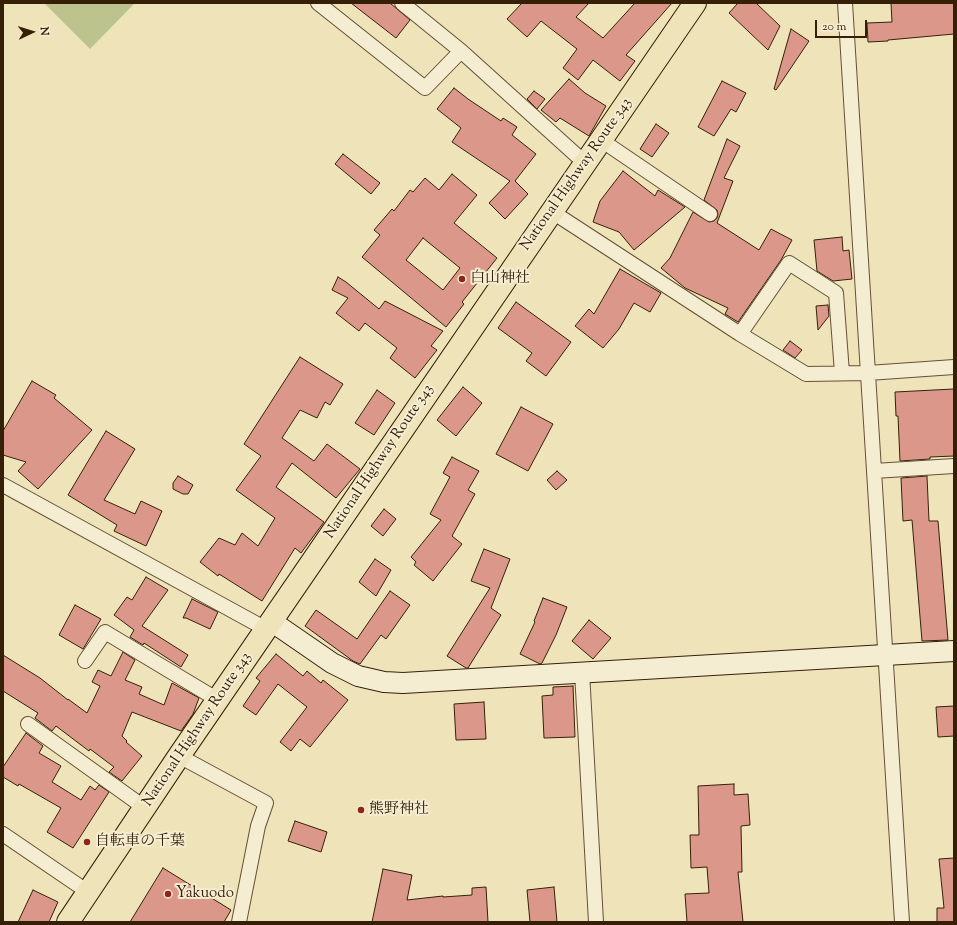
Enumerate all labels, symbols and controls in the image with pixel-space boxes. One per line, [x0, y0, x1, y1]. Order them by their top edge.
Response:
north arrow [12, 12, 52, 52]
scale bar [817, 12, 869, 38]
text: 20 m [822, 18, 846, 36]
text: N [36, 26, 52, 36]
street label: National Highway Route 343 [517, 95, 637, 255]
place label: 白山神社 [470, 270, 530, 288]
marker: 白山神社 [457, 274, 467, 284]
street label: National Highway Route 343 [322, 381, 438, 543]
street label: National Highway Route 343 [140, 649, 256, 811]
place label: 熊野神社 [369, 801, 429, 819]
marker: 熊野神社 [356, 805, 366, 815]
place label: 自転車の千葉 [95, 833, 185, 851]
marker: 自転車の千葉 [82, 837, 92, 847]
place label: Yakuodo [176, 885, 234, 903]
marker: Yakuodo [163, 889, 173, 899]

